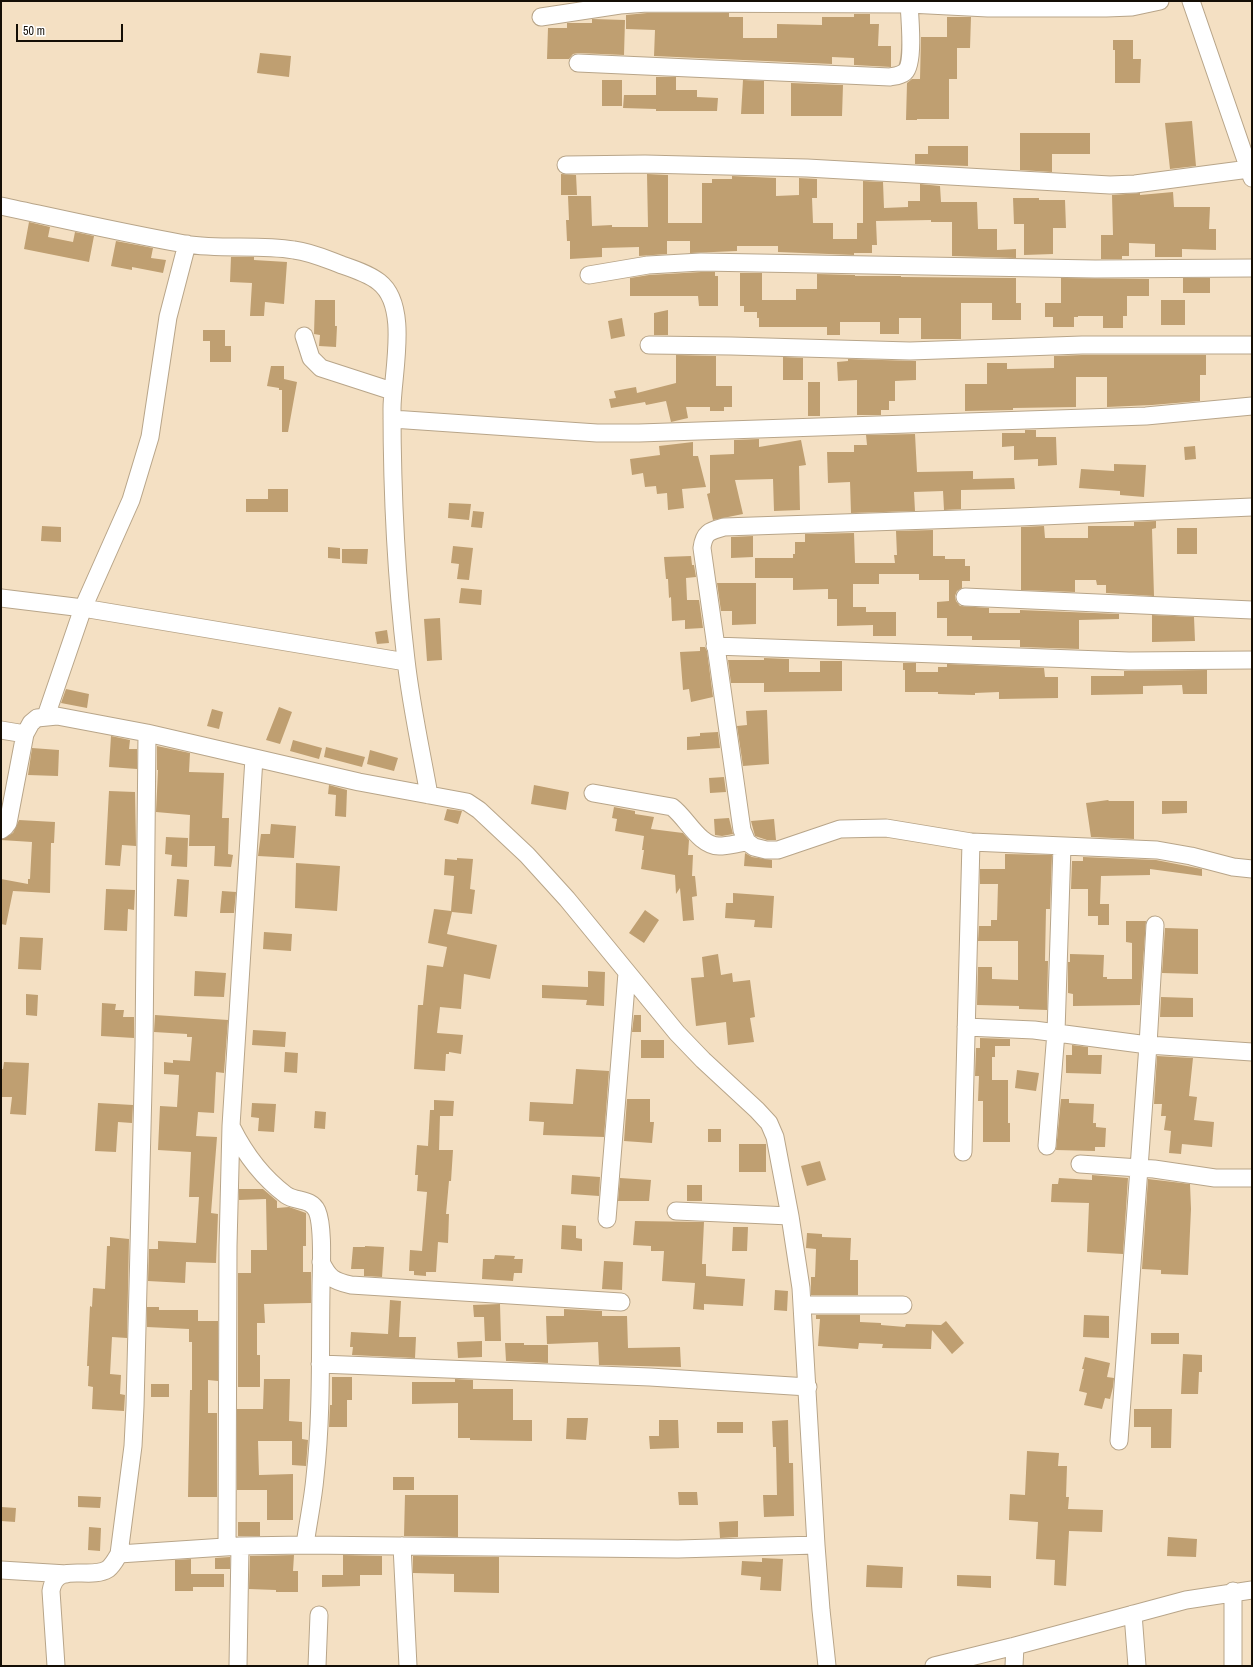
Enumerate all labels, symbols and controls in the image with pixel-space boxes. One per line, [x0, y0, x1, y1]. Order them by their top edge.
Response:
scale bar [18, 16, 125, 42]
text: 50 m [23, 23, 45, 39]

